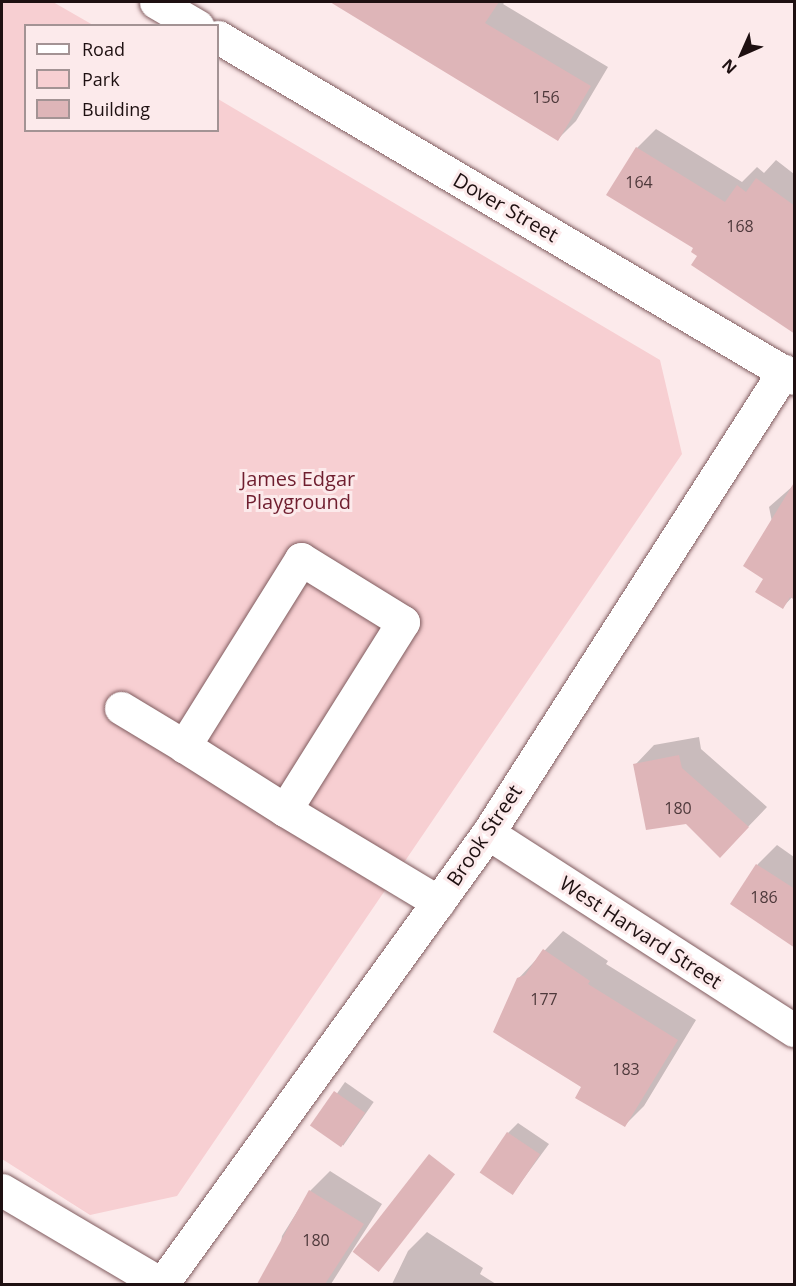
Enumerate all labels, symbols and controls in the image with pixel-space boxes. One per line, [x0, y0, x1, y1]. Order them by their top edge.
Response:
legend [24, 24, 219, 132]
north arrow [712, 24, 772, 84]
text: Road [82, 37, 125, 61]
text: N [717, 54, 742, 79]
text: Park [82, 67, 120, 91]
house number: 156 [532, 87, 560, 107]
text: Building [82, 97, 150, 121]
street label: Dover Street [449, 167, 563, 247]
house number: 164 [625, 172, 653, 192]
house number: 168 [726, 216, 754, 236]
park label: James Edgar Playground [241, 467, 355, 514]
street label: Brook Street [441, 780, 527, 890]
house number: 180 [664, 798, 692, 818]
street label: West Harvard Street [556, 871, 726, 993]
house number: 186 [750, 887, 778, 907]
house number: 177 [530, 989, 558, 1009]
house number: 183 [612, 1059, 640, 1079]
house number: 180 [302, 1230, 330, 1250]

